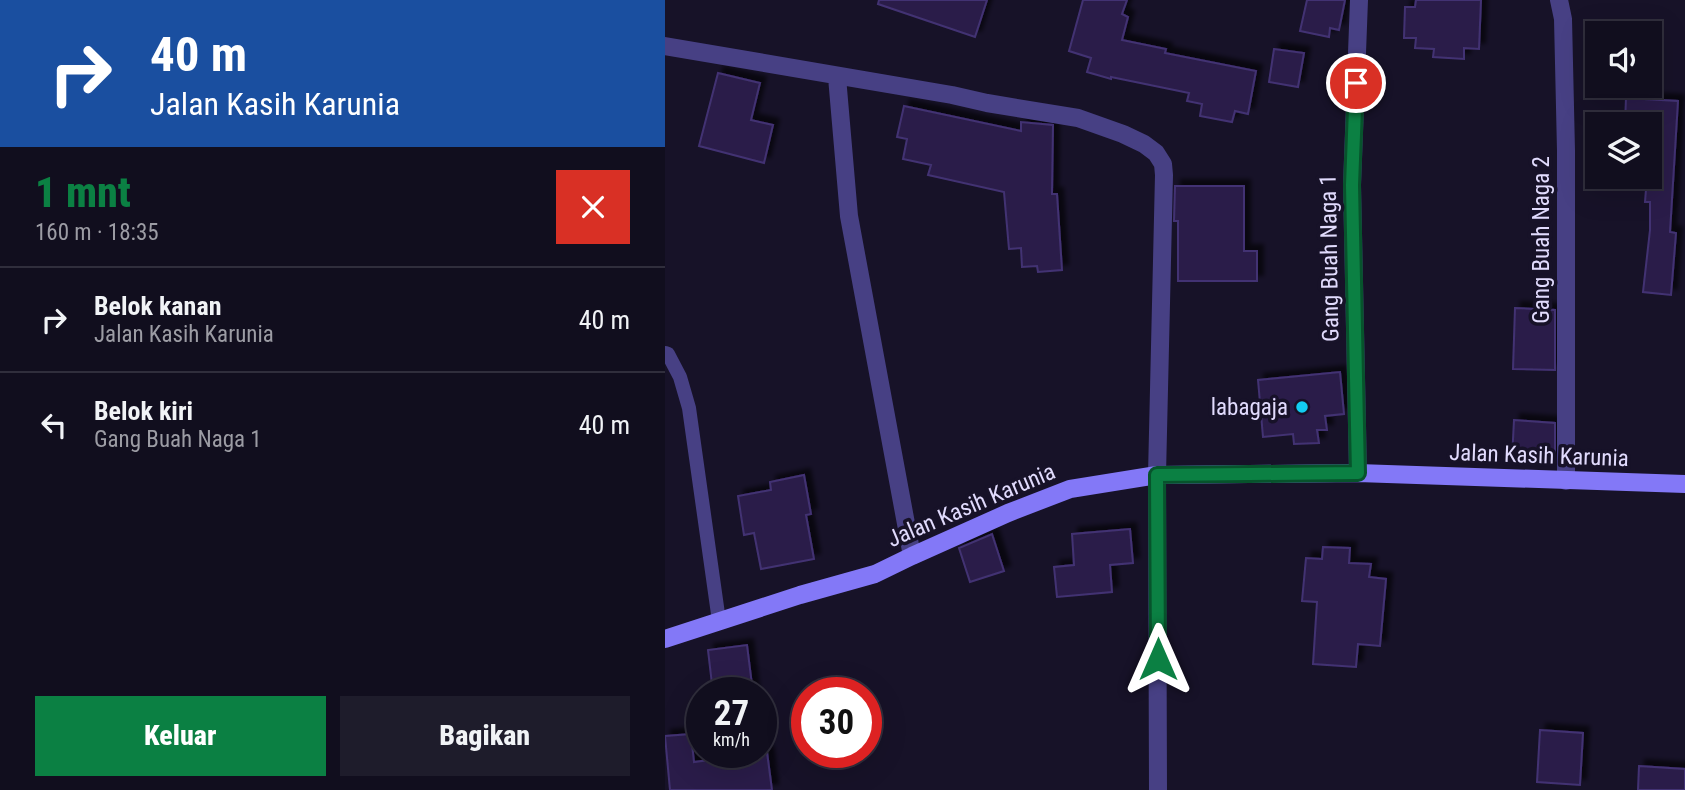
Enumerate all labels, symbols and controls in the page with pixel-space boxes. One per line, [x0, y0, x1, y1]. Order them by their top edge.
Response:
map controls [1585, 21, 1662, 189]
button: sound [1585, 21, 1662, 98]
text: 40 m [150, 26, 247, 83]
icon: right [35, 28, 126, 119]
pin [1326, 53, 1386, 113]
icon: arrive [1337, 64, 1375, 102]
text: Jalan Kasih Karunia [150, 85, 400, 123]
button: layers [1585, 112, 1662, 189]
street label: Gang Buah Naga 2 [1528, 156, 1555, 324]
text: 1 mnt [35, 168, 131, 217]
button: close [556, 170, 630, 244]
street label: Gang Buah Naga 1 [1315, 174, 1344, 342]
text: 160 m · 18:35 [35, 219, 159, 246]
text: Belok kanan [94, 291, 221, 321]
icon: right [35, 301, 73, 339]
text: 40 m [579, 305, 630, 335]
text: Jalan Kasih Karunia [94, 321, 274, 348]
place label: labagaja [1211, 394, 1288, 421]
text: Belok kiri [94, 396, 193, 426]
marker: labagaja [1294, 399, 1310, 415]
icon: left [35, 406, 73, 444]
text: 40 m [579, 410, 630, 440]
text: Gang Buah Naga 1 [94, 426, 262, 453]
street label: Jalan Kasih Karunia [1449, 439, 1629, 472]
street label: Jalan Kasih Karunia [883, 458, 1059, 553]
position arrow [1121, 622, 1195, 696]
speed limit sign: 30 [791, 677, 882, 768]
text: 27 [714, 693, 749, 734]
button: Keluar [35, 696, 326, 776]
button: Bagikan [340, 696, 630, 776]
text: km/h [713, 729, 750, 750]

